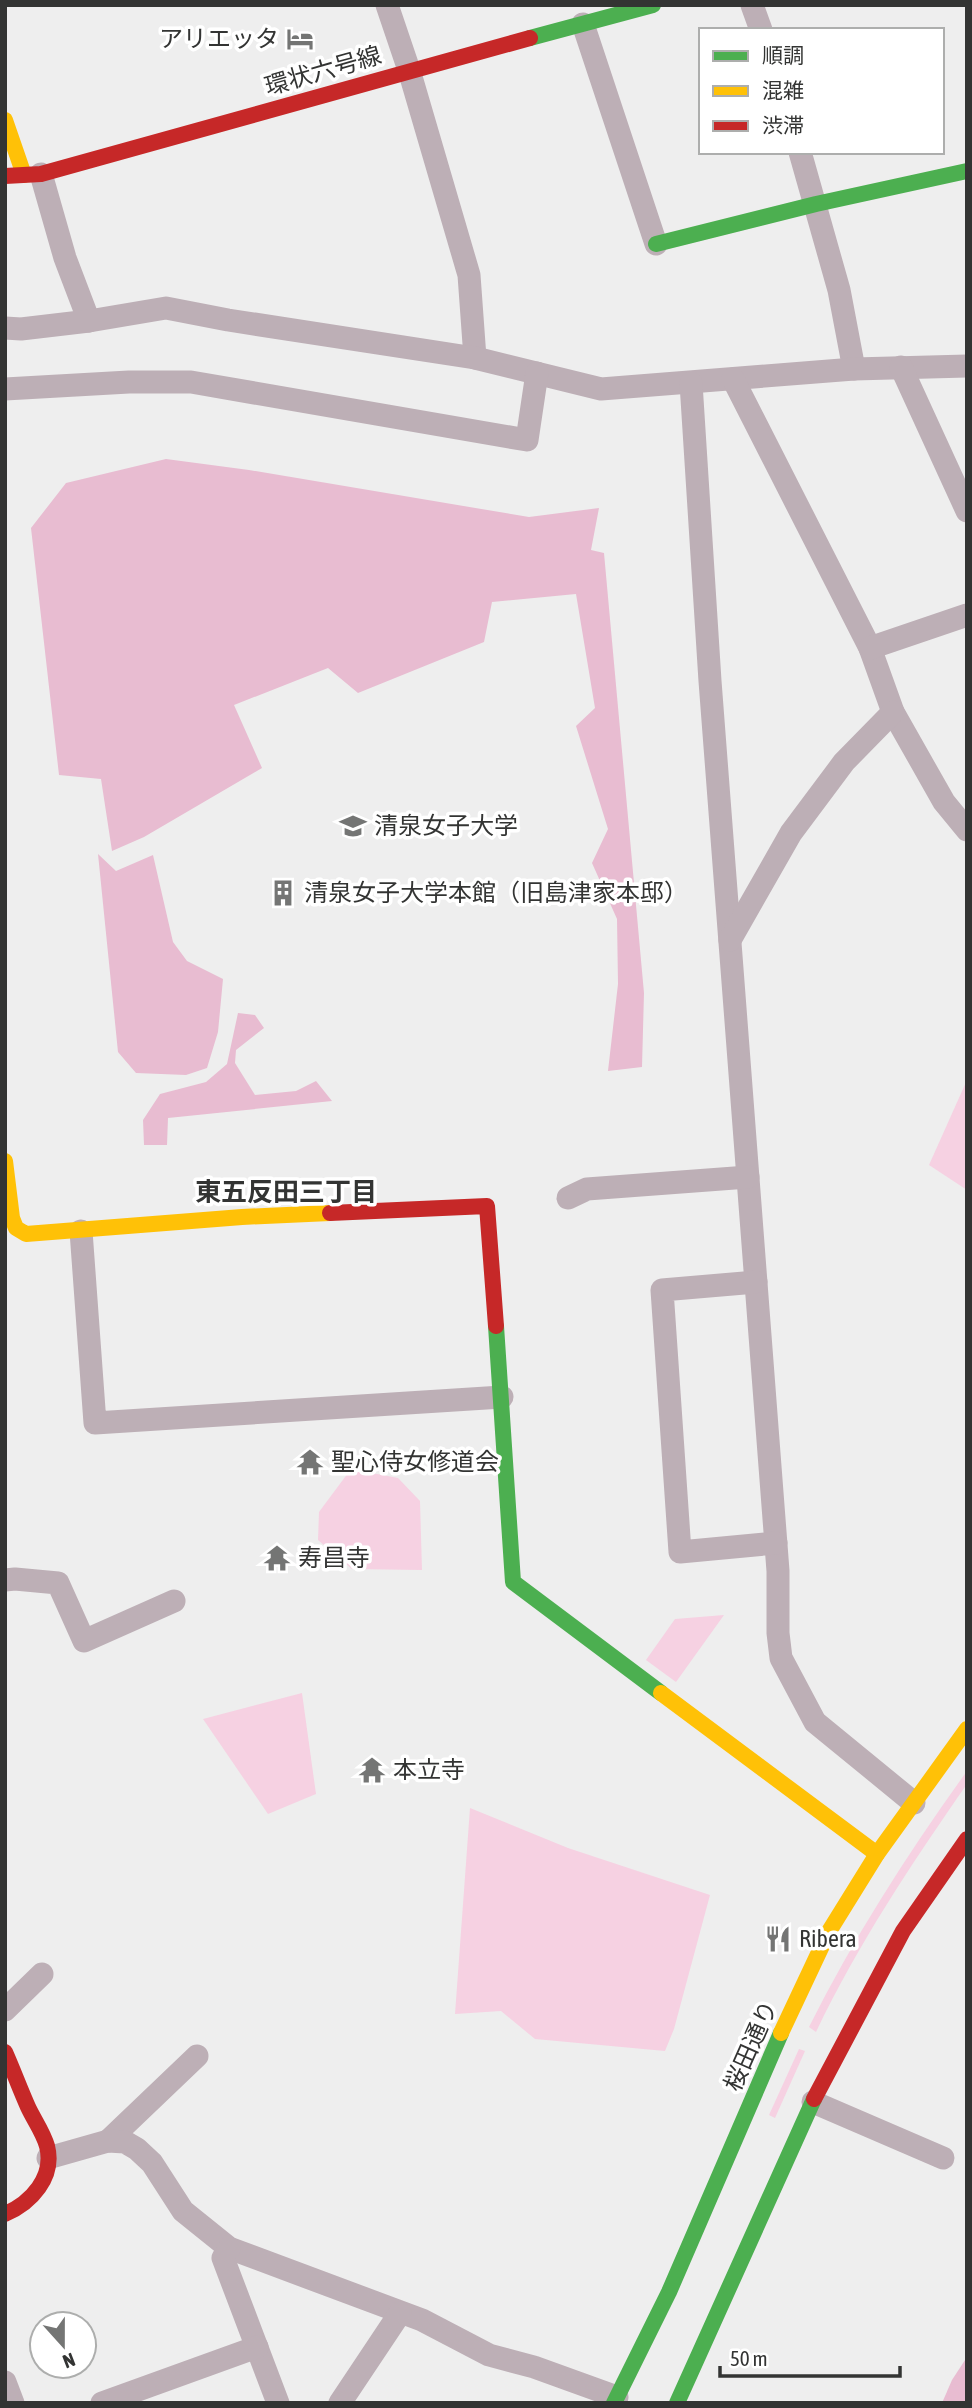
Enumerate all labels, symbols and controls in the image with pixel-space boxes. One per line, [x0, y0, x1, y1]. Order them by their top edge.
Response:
hotel icon: アリエッタ [285, 24, 315, 54]
place label: アリエッタ [159, 25, 279, 52]
legend [699, 28, 944, 154]
street label: 環状六号線 [261, 41, 384, 100]
text: 順調 [762, 43, 804, 67]
text: 混雑 [762, 78, 804, 102]
text: 渋滞 [762, 113, 804, 137]
school or university icon: 清泉女子大学 [338, 811, 368, 841]
place label: 清泉女子大学 [374, 812, 518, 839]
building icon: 清泉女子大学本館（旧島津家本邸） [268, 878, 298, 908]
place label: 清泉女子大学本館（旧島津家本邸） [304, 879, 688, 906]
district label: 東五反田三丁目 [195, 1177, 377, 1207]
temple icon: 聖心侍女修道会 [295, 1447, 325, 1477]
place label: 聖心侍女修道会 [331, 1448, 499, 1475]
temple icon: 寿昌寺 [262, 1543, 292, 1573]
place label: 寿昌寺 [298, 1544, 370, 1571]
temple icon: 本立寺 [357, 1755, 387, 1785]
place label: 本立寺 [393, 1756, 465, 1783]
restaurant icon: Ribera [763, 1924, 793, 1954]
place label: Ribera [799, 1925, 857, 1952]
street label: 桜田通り [719, 1996, 782, 2095]
north arrow [28, 2310, 98, 2380]
scale bar [720, 2334, 900, 2378]
text: 50 m [730, 2346, 768, 2370]
text: N [60, 2349, 78, 2373]

